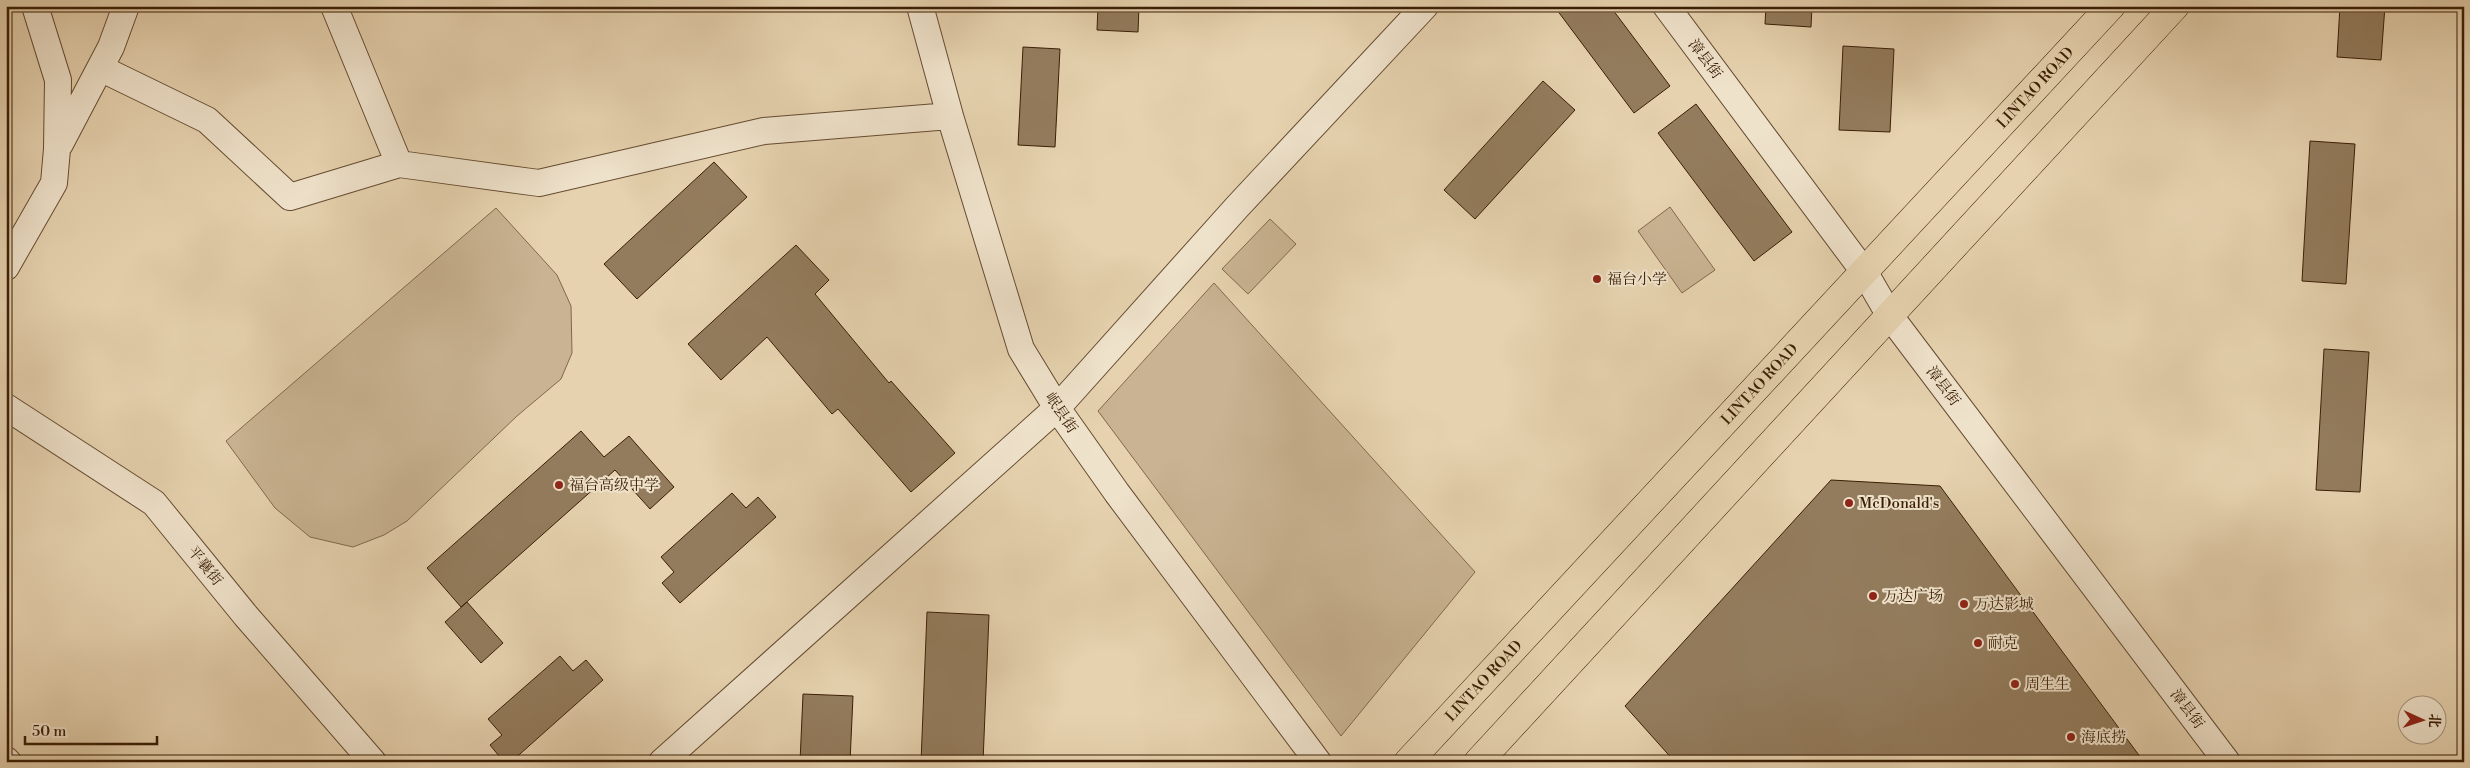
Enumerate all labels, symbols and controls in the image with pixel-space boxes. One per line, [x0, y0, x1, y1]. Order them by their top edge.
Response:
street label: 漳县街 [1684, 35, 1726, 83]
street label: LINTAO ROAD [1993, 43, 2078, 132]
place label: 福台小学 [1607, 270, 1667, 289]
marker: 福台小学 [1591, 273, 1603, 285]
street label: LINTAO ROAD [1717, 339, 1802, 429]
street label: 漳县街 [1922, 362, 1964, 410]
street label: 岷县街 [1041, 389, 1081, 437]
place label: 福台高级中学 [569, 476, 659, 495]
marker: 福台高级中学 [553, 479, 565, 491]
place label: McDonald's [1859, 494, 1939, 513]
marker: McDonald's [1843, 497, 1855, 509]
street label: 平襄街 [183, 543, 227, 589]
place label: 万达广场 [1883, 587, 1943, 606]
marker: 万达广场 [1867, 590, 1879, 602]
place label: 万达影城 [1974, 595, 2034, 614]
marker: 万达影城 [1958, 598, 1970, 610]
place label: 耐克 [1988, 634, 2018, 653]
street label: LINTAO ROAD [1441, 636, 1526, 725]
marker: 耐克 [1972, 637, 1984, 649]
place label: 周生生 [2025, 675, 2070, 694]
marker: 周生生 [2009, 678, 2021, 690]
street label: 漳县街 [2166, 685, 2208, 733]
north arrow [2398, 696, 2448, 746]
scale bar [25, 713, 158, 745]
text: 北 [2425, 713, 2443, 728]
text: 50 m [32, 722, 66, 741]
place label: 海底捞 [2081, 728, 2126, 747]
marker: 海底捞 [2065, 731, 2077, 743]

